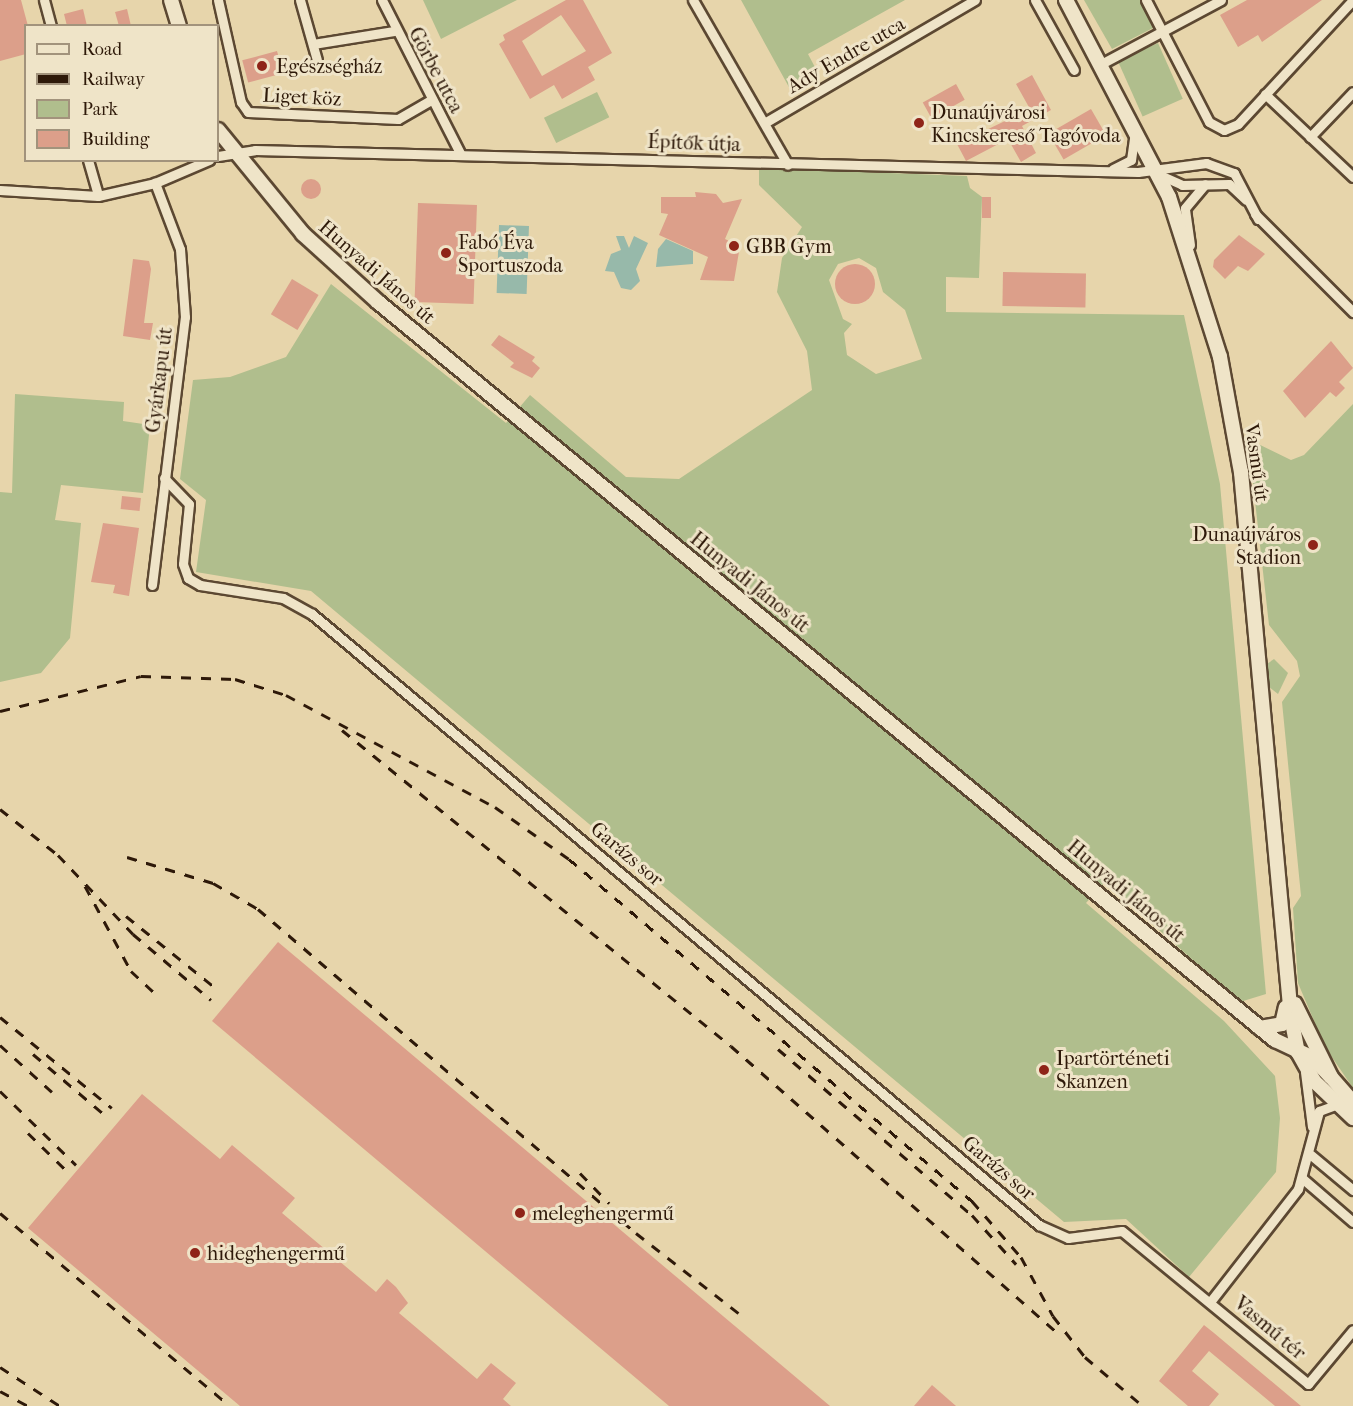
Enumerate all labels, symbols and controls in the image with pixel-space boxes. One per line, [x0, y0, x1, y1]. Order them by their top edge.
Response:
street label: Ady Endre utca [783, 12, 909, 98]
street label: Görbe utca [403, 23, 469, 117]
legend [24, 24, 219, 162]
text: Road [82, 39, 122, 60]
place label: Egészségház [276, 54, 382, 78]
marker: Egészségház [253, 57, 271, 75]
text: Railway [82, 69, 145, 90]
street label: Liget köz [262, 83, 342, 111]
text: Park [82, 99, 118, 120]
place label: Dunaújvárosi Kincskereső Tagóvoda [931, 100, 1120, 147]
marker: Dunaújvárosi Kincskereső Tagóvoda [912, 116, 926, 130]
text: Building [82, 129, 149, 150]
street label: Építők útja [647, 129, 741, 157]
street label: Hunyadi János út [314, 215, 440, 329]
place label: Fabó Éva Sportuszoda [458, 230, 563, 277]
place label: GBB Gym [746, 234, 832, 258]
marker: GBB Gym [727, 239, 741, 253]
marker: Fabó Éva Sportuszoda [439, 246, 453, 260]
street label: Gyárkapu út [141, 326, 177, 434]
street label: Vasmű út [1240, 422, 1274, 504]
place label: Dunaújváros Stadion [1192, 522, 1301, 569]
street label: Hunyadi János út [685, 527, 815, 637]
marker: Dunaújváros Stadion [1306, 538, 1320, 552]
street label: Garázs sor [586, 817, 668, 891]
street label: Hunyadi János út [1062, 835, 1190, 947]
place label: Ipartörténeti Skanzen [1056, 1046, 1170, 1093]
marker: Ipartörténeti Skanzen [1037, 1063, 1051, 1077]
street label: Garázs sor [958, 1131, 1040, 1205]
place label: meleghengermű [532, 1201, 674, 1225]
marker: meleghengermű [513, 1206, 527, 1220]
place label: hideghengermű [207, 1241, 345, 1265]
marker: hideghengermű [188, 1246, 202, 1260]
street label: Vasmű tér [1229, 1291, 1311, 1365]

